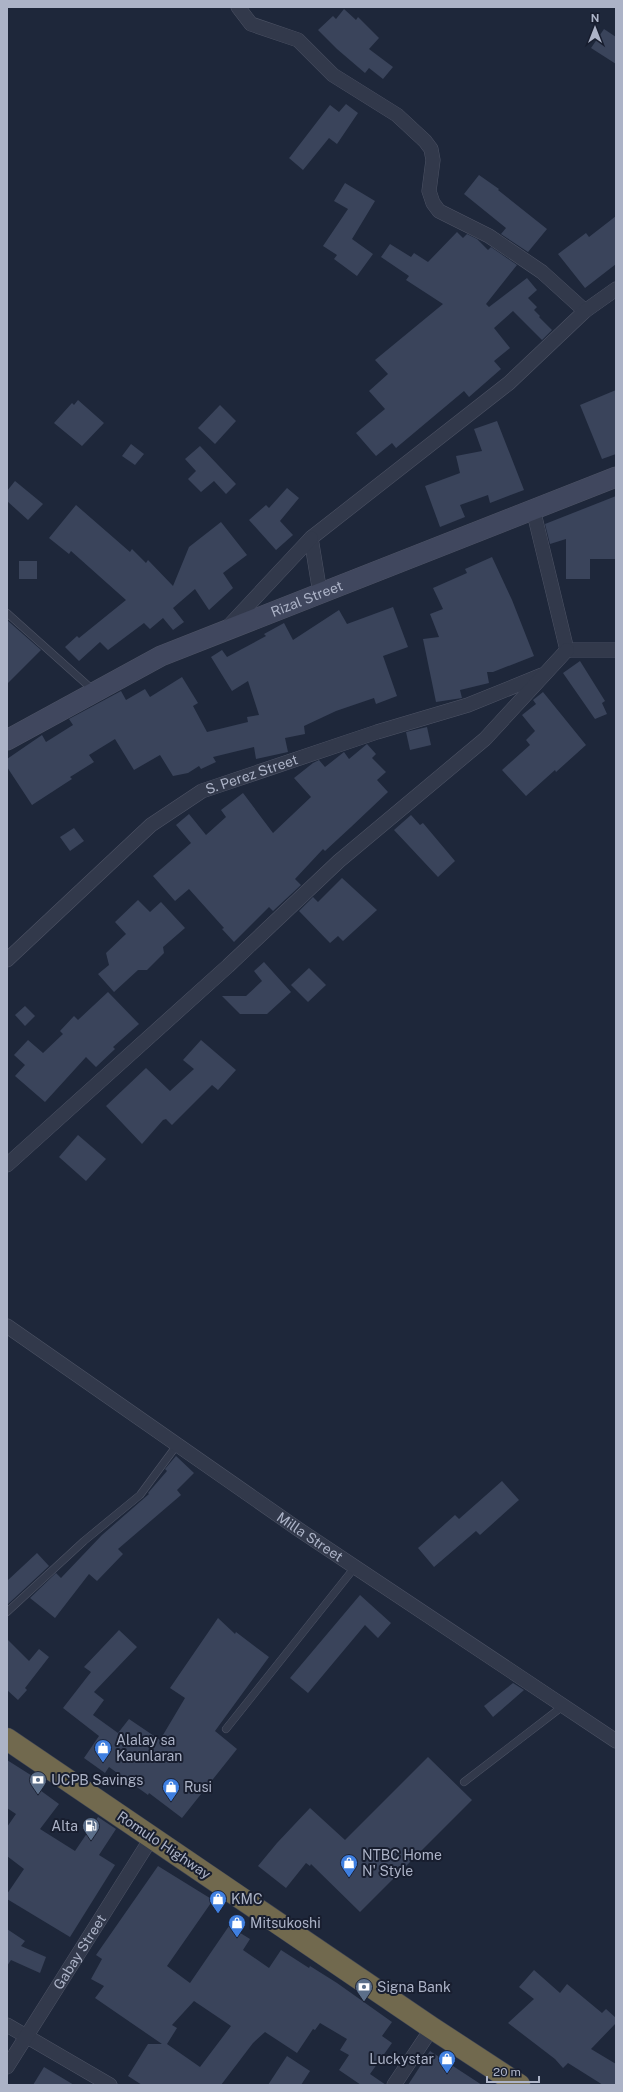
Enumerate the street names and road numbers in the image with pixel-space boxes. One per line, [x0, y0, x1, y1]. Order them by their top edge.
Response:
street label: Rizal Street [268, 577, 345, 620]
street label: S. Perez Street [203, 751, 300, 797]
street label: Milla Street [274, 1509, 346, 1565]
street label: Romulo Highway [114, 1808, 214, 1882]
street label: Gabay Street [50, 1911, 109, 1992]

